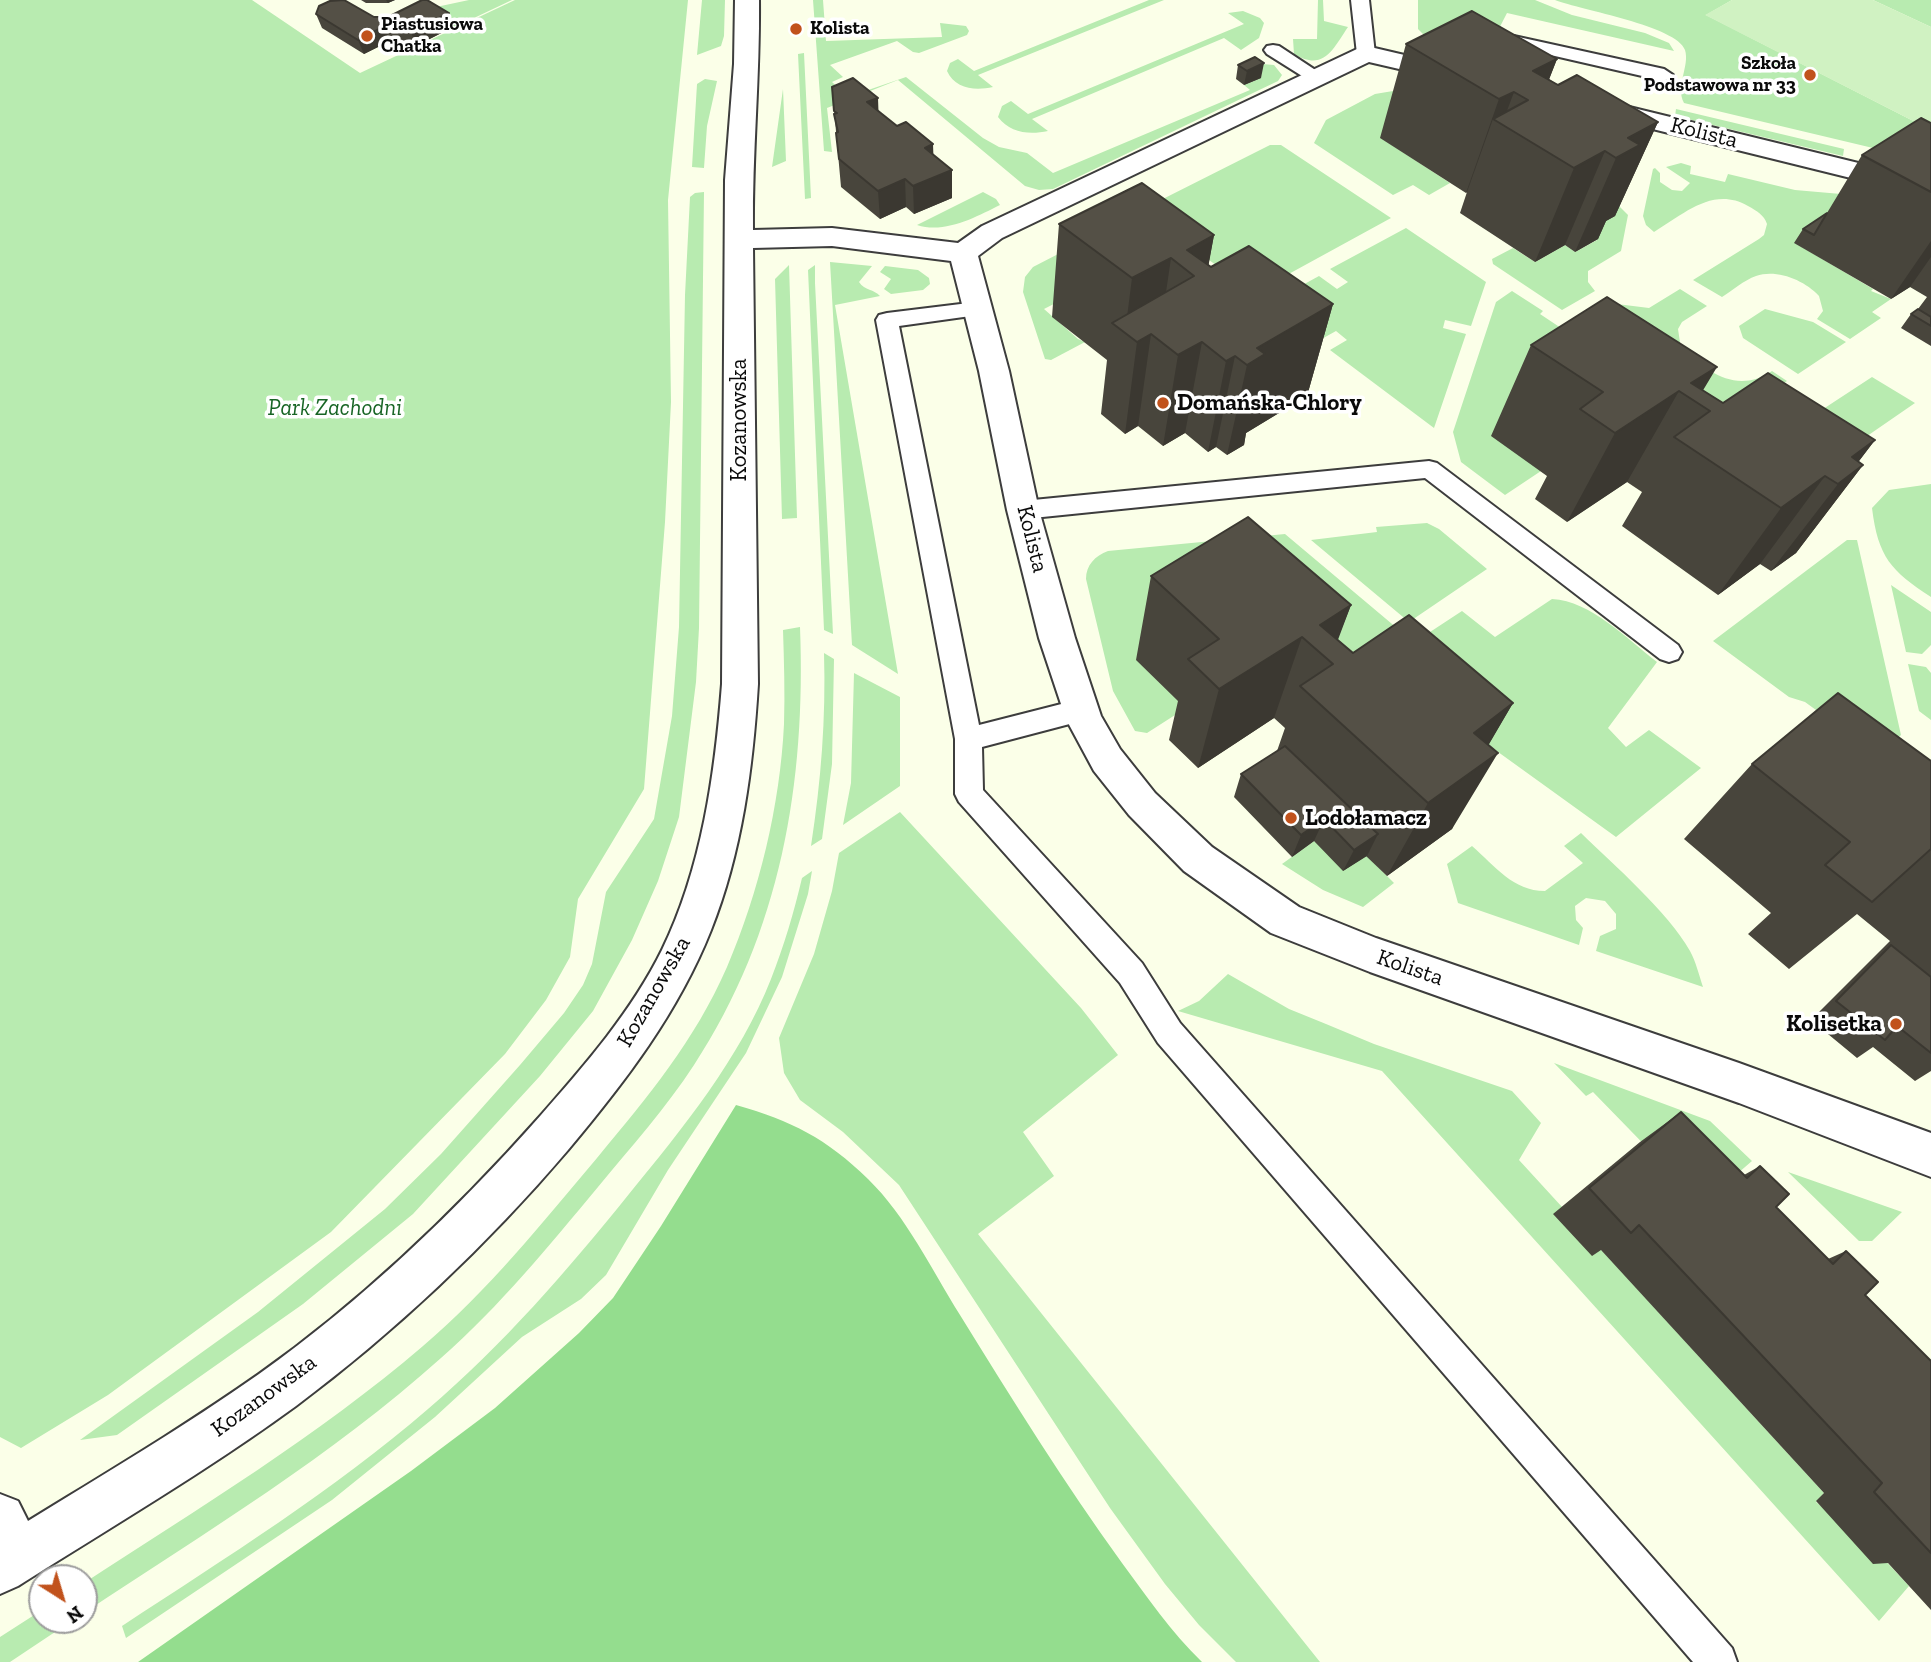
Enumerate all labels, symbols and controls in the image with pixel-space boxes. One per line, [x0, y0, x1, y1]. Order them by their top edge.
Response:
place label: Piastusiowa Chatka [381, 14, 483, 58]
place label: Kolista [810, 18, 870, 40]
marker: Kolista [788, 21, 804, 37]
marker: Piastusiowa Chatka [359, 28, 375, 44]
place label: Szkoła Podstawowa nr 33 [1644, 53, 1796, 97]
marker: Szkoła Podstawowa nr 33 [1802, 67, 1818, 83]
street label: Kolista [1667, 111, 1741, 155]
street label: Kozanowska [725, 358, 753, 482]
place label: Domańska-Chlory [1177, 389, 1362, 417]
park label: Park Zachodni [268, 394, 402, 422]
marker: Domańska-Chlory [1155, 395, 1171, 411]
street label: Kolista [1010, 502, 1054, 576]
place label: Lodołamacz [1305, 804, 1427, 832]
marker: Lodołamacz [1283, 810, 1299, 826]
street label: Kozanowska [611, 932, 697, 1052]
street label: Kolista [1373, 944, 1447, 992]
place label: Kolisetka [1786, 1010, 1882, 1038]
marker: Kolisetka [1888, 1016, 1904, 1032]
street label: Kozanowska [206, 1349, 322, 1443]
north arrow [28, 1564, 98, 1634]
text: N [62, 1601, 87, 1628]

